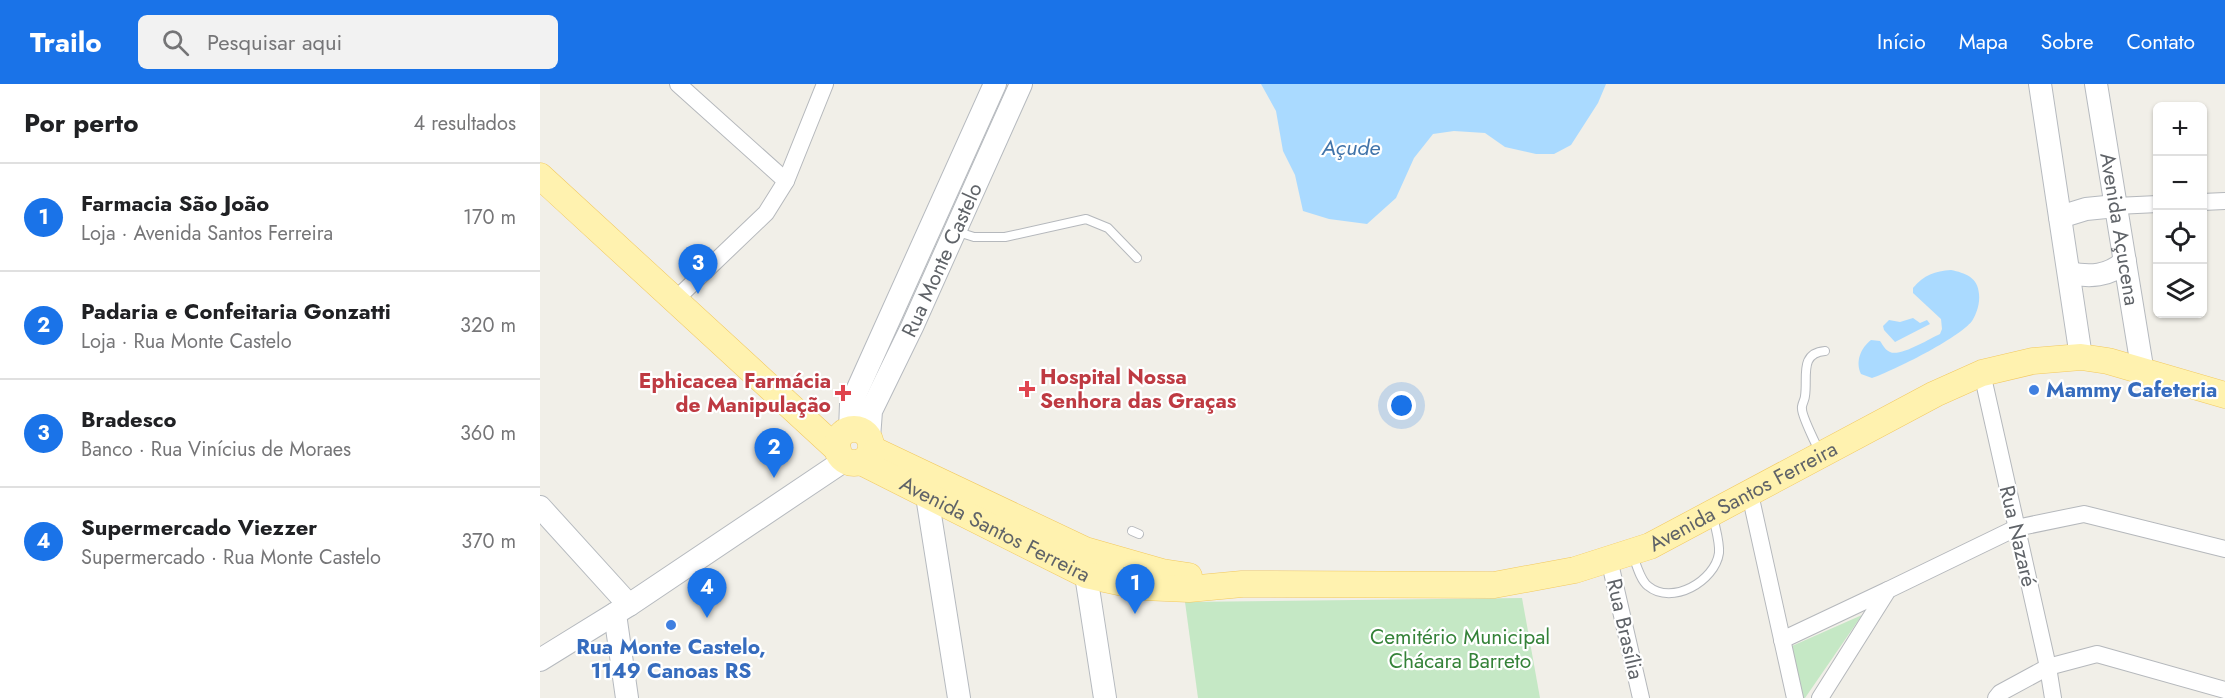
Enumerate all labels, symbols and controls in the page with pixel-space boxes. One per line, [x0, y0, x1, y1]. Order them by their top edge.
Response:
search box [138, 15, 558, 69]
text: Trailo [30, 22, 102, 63]
icon: search [159, 26, 192, 59]
text: Pesquisar aqui [207, 26, 342, 58]
text: Início [1877, 27, 1926, 57]
text: Mapa [1959, 27, 2008, 57]
text: Sobre [2041, 27, 2093, 57]
text: Contato [2126, 27, 2195, 57]
map controls [2153, 102, 2207, 318]
button: + [2153, 102, 2207, 156]
text: Por perto [24, 104, 138, 142]
text: 4 resultados [414, 109, 516, 138]
water label: Açude [1321, 131, 1380, 163]
street label: Avenida Açucena [2092, 150, 2147, 308]
button: − [2153, 156, 2207, 210]
street label: Rua Monte Castelo [894, 178, 990, 342]
text: Farmacia São João [81, 187, 269, 219]
text: 1 [38, 203, 49, 232]
text: 170 m [463, 203, 516, 232]
button: locate [2153, 210, 2207, 264]
text: Loja · Avenida Santos Ferreira [81, 219, 333, 248]
pin: 3 [678, 244, 718, 294]
button: layers [2153, 264, 2207, 318]
text: Padaria e Confeitaria Gonzatti [81, 295, 391, 327]
text: 2 [37, 311, 50, 340]
text: 320 m [460, 311, 516, 340]
text: Loja · Rua Monte Castelo [81, 327, 292, 356]
place label: Hospital Nossa Senhora das Graças [1040, 362, 1237, 416]
place label: Ephicacea Farmácia de Manipulação [639, 366, 831, 420]
place label: Mammy Cafeteria [2046, 375, 2217, 405]
marker: Hospital Nossa Senhora das Graças [1018, 380, 1036, 398]
marker: Mammy Cafeteria [2027, 383, 2041, 397]
marker: Ephicacea Farmácia de Manipulação [836, 386, 850, 400]
your location [1387, 391, 1416, 420]
text: Bradesco [81, 403, 177, 435]
text: 3 [37, 419, 50, 448]
text: 360 m [460, 419, 516, 448]
pin: 2 [754, 428, 794, 478]
street label: Avenida Santos Ferreira [1643, 434, 1843, 559]
text: Banco · Rua Vinícius de Moraes [81, 435, 351, 464]
street label: Avenida Santos Ferreira [895, 469, 1096, 590]
street label: Rua Nazaré [1992, 482, 2044, 590]
text: Supermercado Viezzer [81, 511, 317, 543]
text: 4 [37, 527, 50, 556]
text: 370 m [461, 527, 516, 556]
text: Supermercado · Rua Monte Castelo [81, 543, 381, 572]
pin: 1 [1116, 564, 1154, 614]
pin: 4 [688, 568, 726, 618]
street label: Rua Brasília [1599, 576, 1651, 682]
marker: Rua Monte Castelo, 1149 Canoas RS [664, 618, 678, 632]
park label: Cemitério Municipal Chácara Barreto [1370, 622, 1550, 676]
place label: Rua Monte Castelo, 1149 Canoas RS [576, 632, 766, 686]

